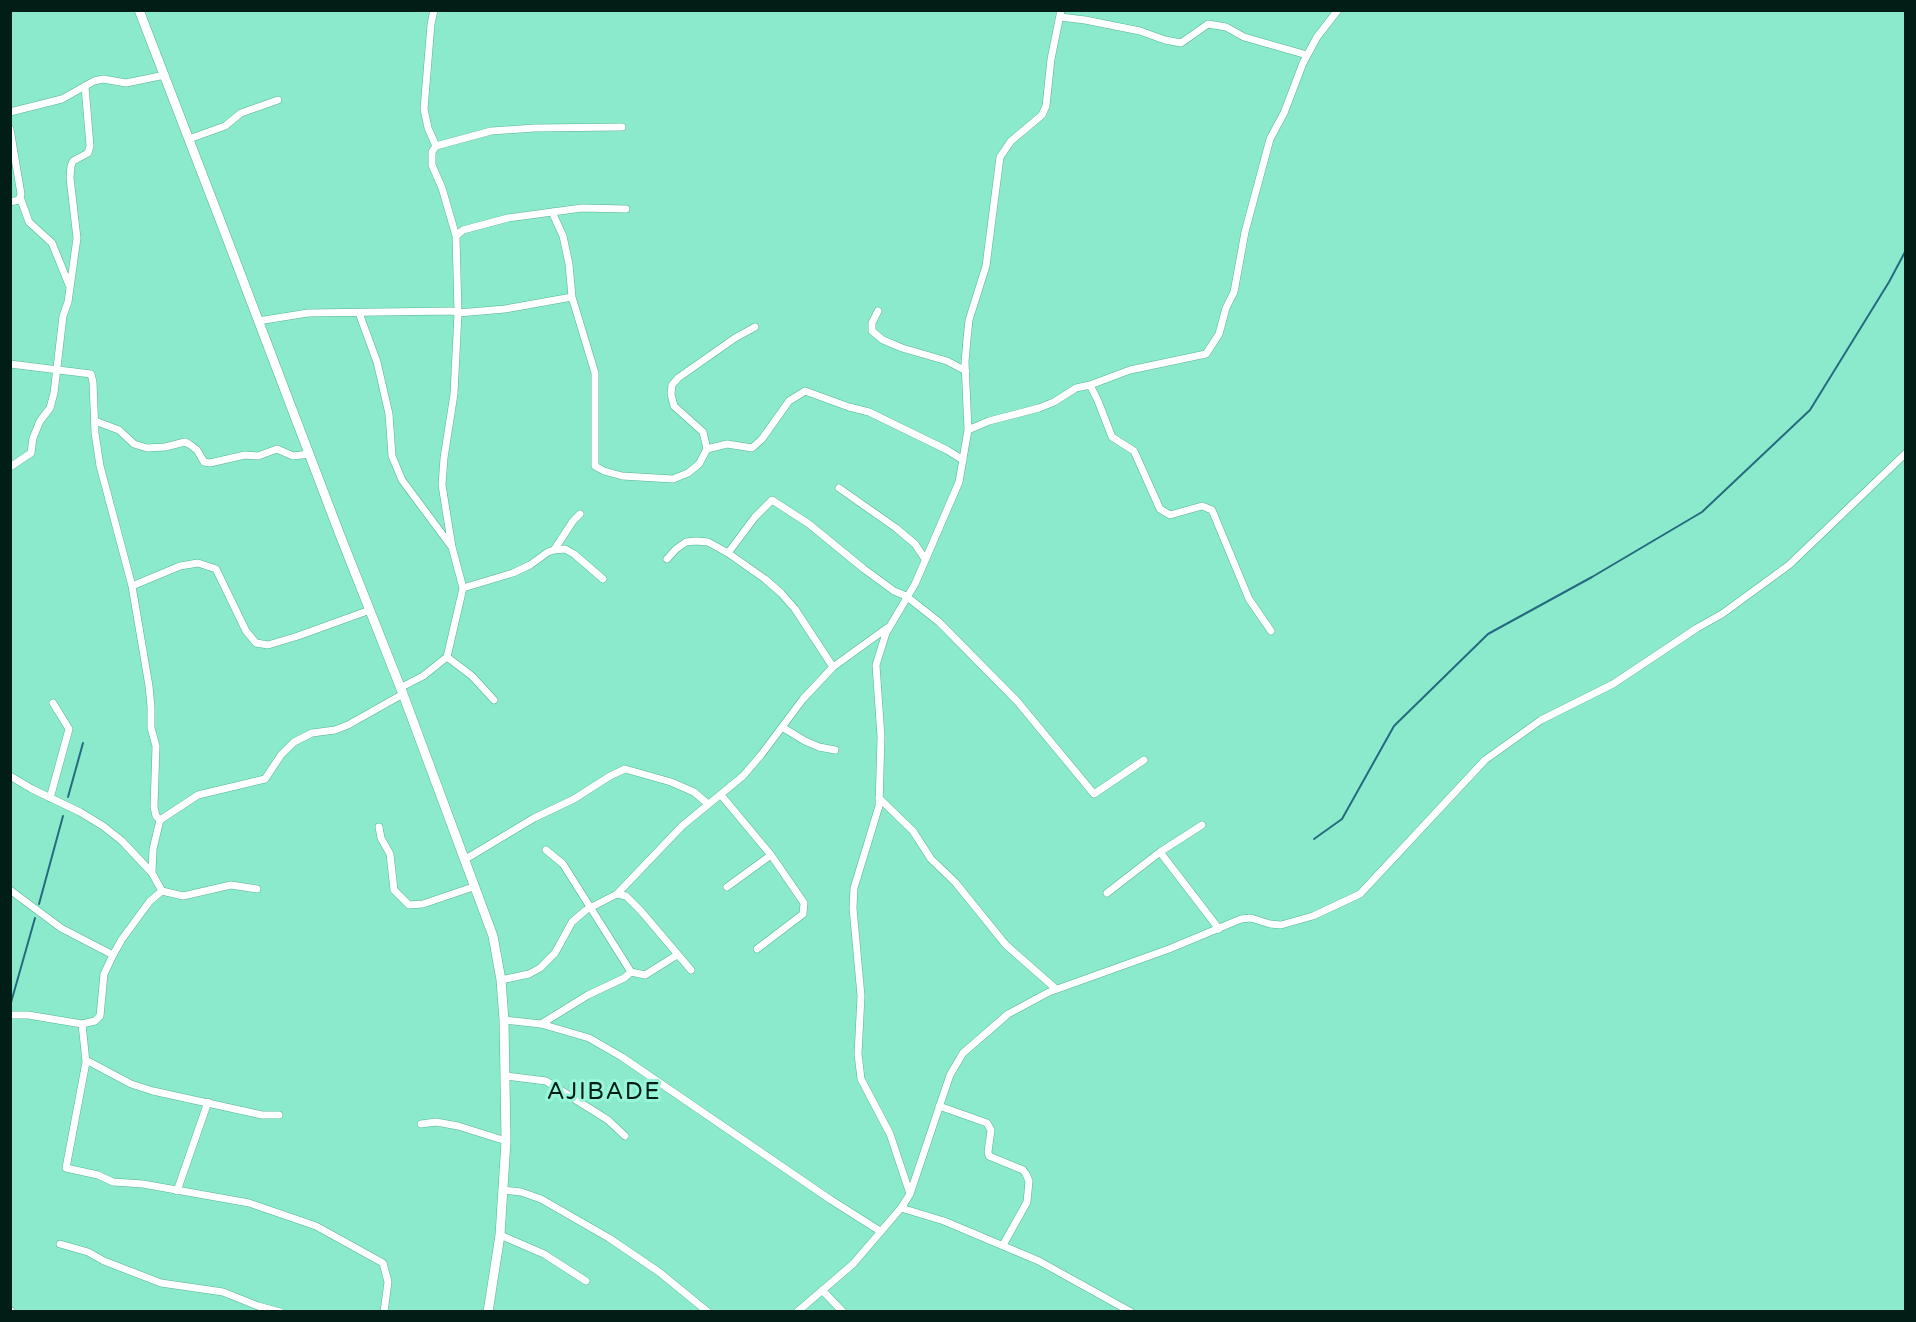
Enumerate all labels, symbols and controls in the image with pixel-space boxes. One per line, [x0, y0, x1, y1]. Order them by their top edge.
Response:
district label: AJIBADE [547, 1079, 661, 1107]

